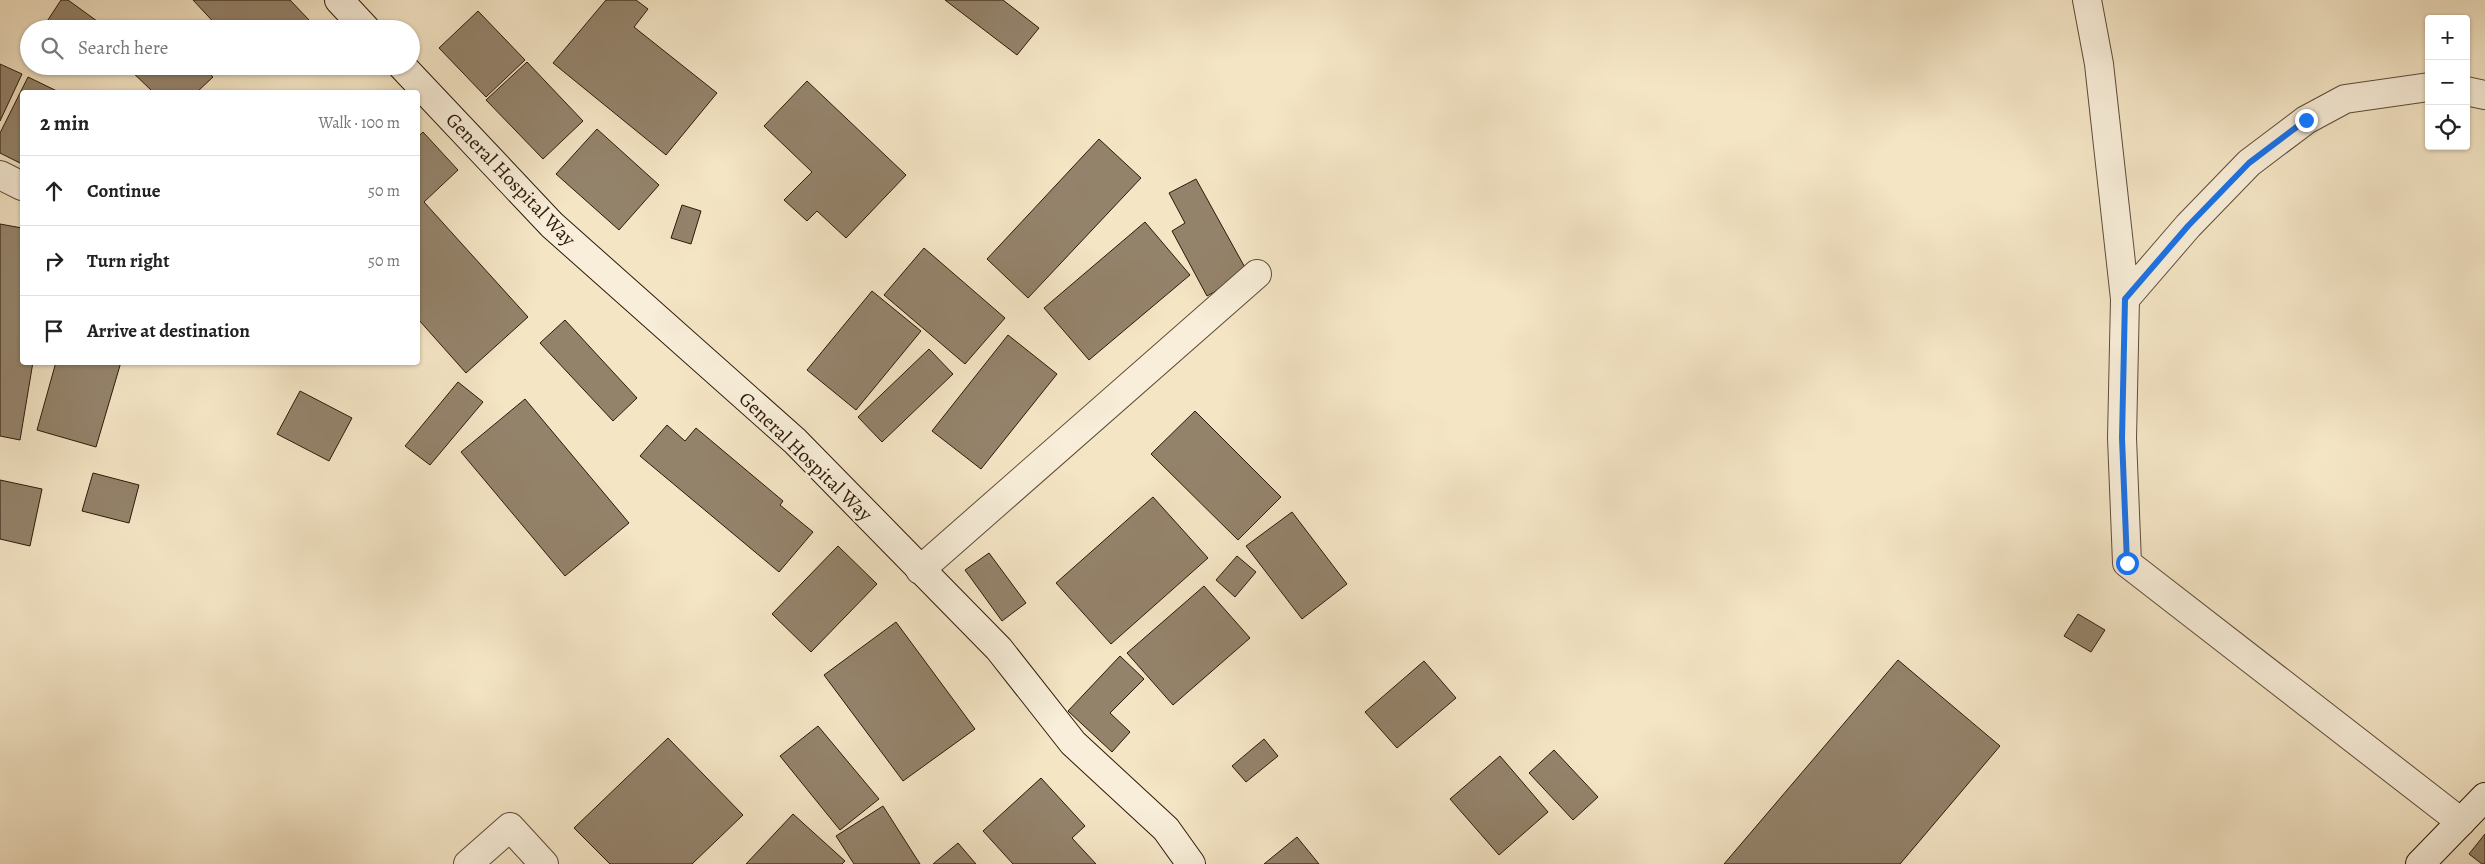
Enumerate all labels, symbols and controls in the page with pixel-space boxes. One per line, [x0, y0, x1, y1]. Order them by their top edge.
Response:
map controls [2425, 15, 2470, 150]
button: + [2425, 15, 2470, 60]
search box [20, 20, 420, 75]
icon: search [38, 34, 66, 62]
text: Search here [78, 35, 168, 61]
button: − [2425, 60, 2470, 105]
button: locate [2425, 105, 2470, 150]
street label: General Hospital Way [440, 107, 582, 253]
text: 2 min [40, 109, 89, 137]
route end [2295, 109, 2318, 132]
text: Walk · 100 m [319, 112, 400, 134]
icon: ahead [40, 177, 68, 205]
text: Continue [87, 178, 161, 204]
text: 50 m [368, 180, 400, 202]
icon: right [40, 247, 68, 275]
text: Turn right [87, 248, 169, 274]
text: 50 m [368, 250, 400, 272]
icon: arrive [40, 317, 68, 345]
text: Arrive at destination [87, 318, 250, 344]
street label: General Hospital Way [733, 386, 879, 528]
route start [2116, 552, 2139, 575]

